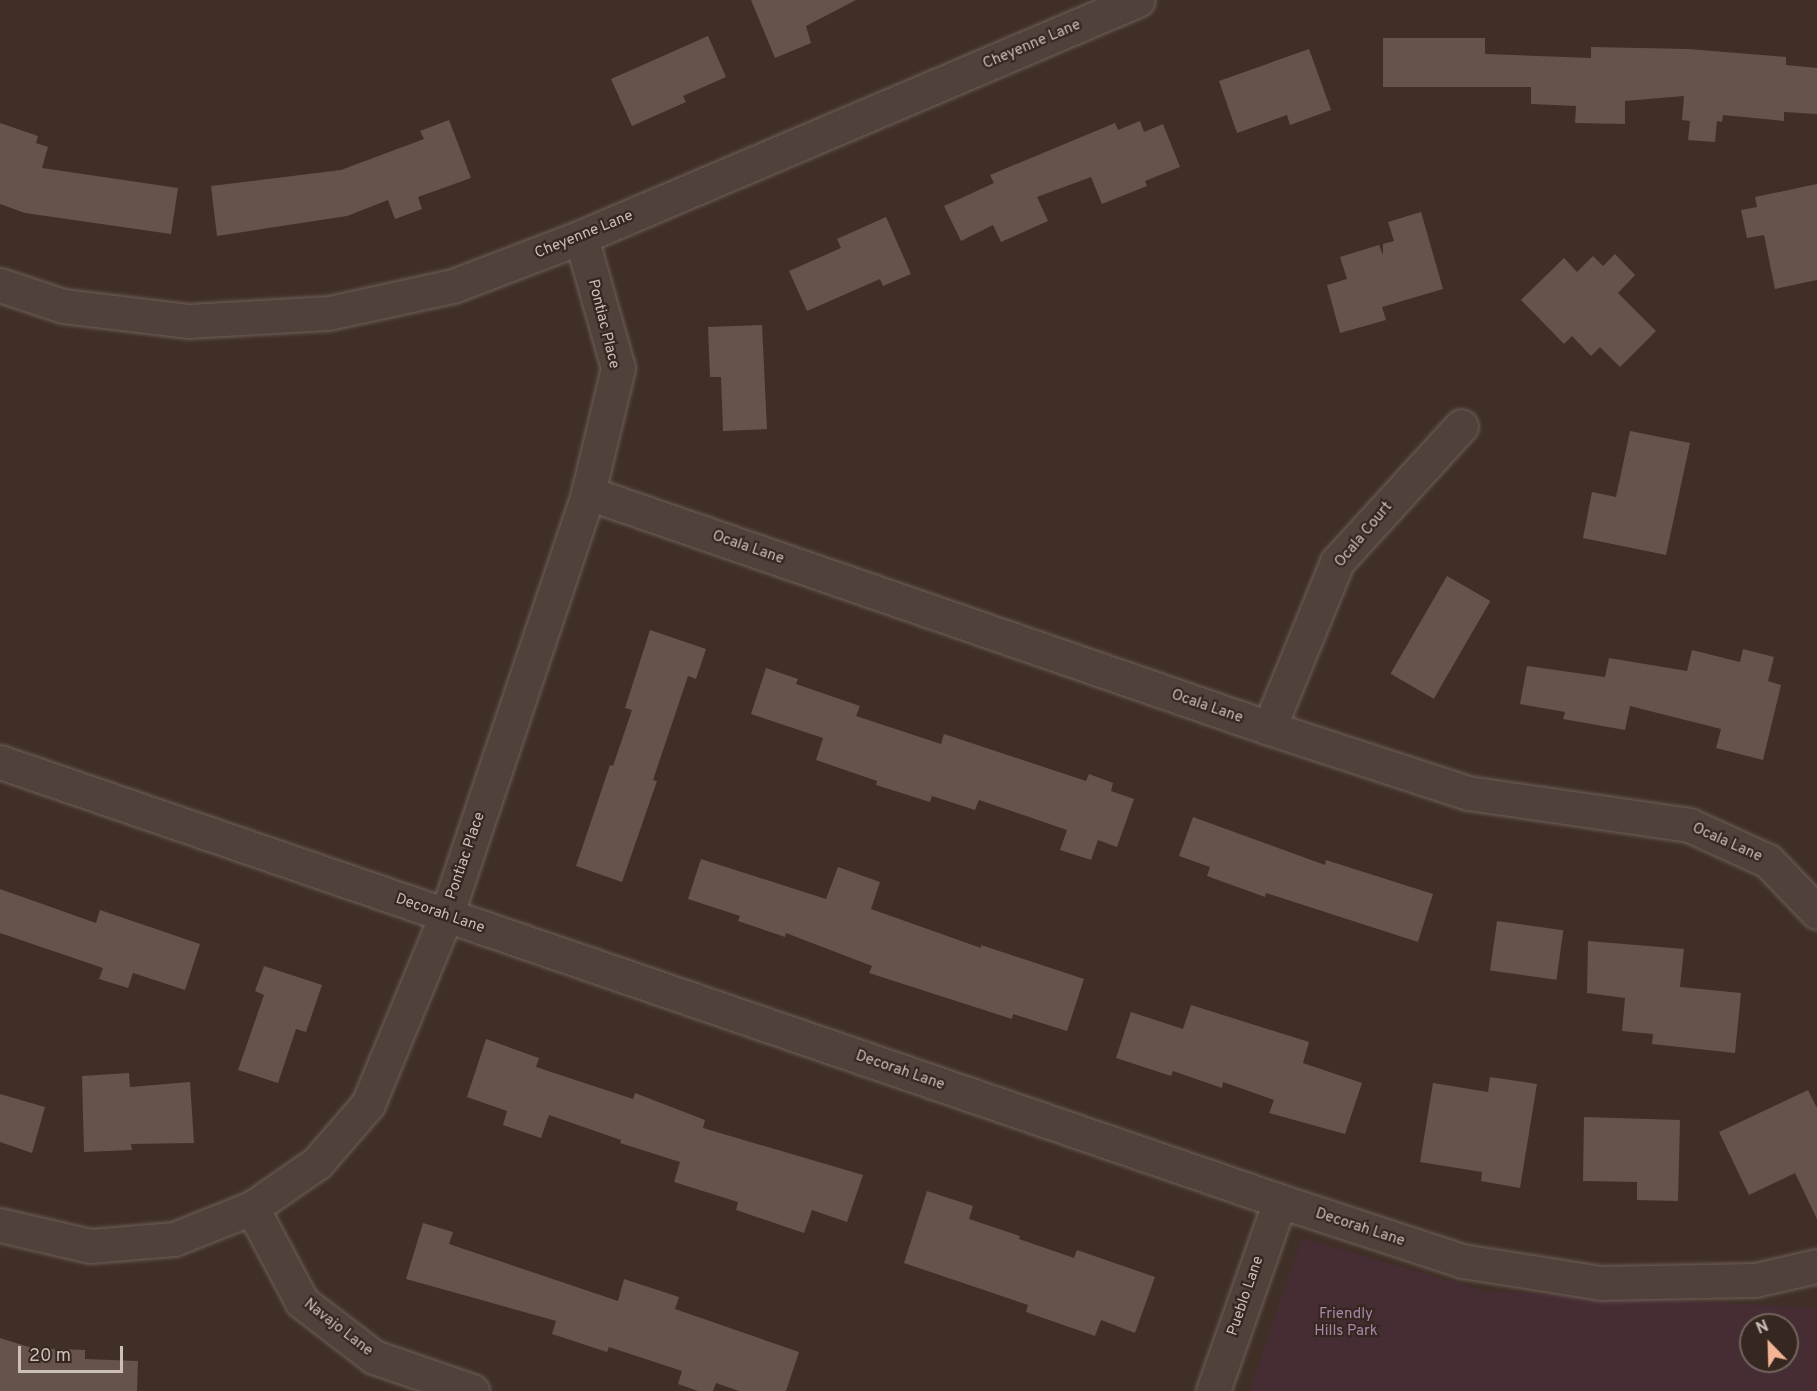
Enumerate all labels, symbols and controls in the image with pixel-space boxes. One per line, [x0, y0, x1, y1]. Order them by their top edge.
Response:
street label: Cheyenne Lane [980, 16, 1084, 74]
street label: Cheyenne Lane [532, 207, 636, 263]
street label: Pontiac Place [583, 277, 623, 371]
street label: Ocala Court [1331, 499, 1397, 571]
street label: Ocala Lane [710, 527, 786, 569]
street label: Ocala Lane [1169, 686, 1245, 728]
street label: Pontiac Place [443, 810, 489, 902]
street label: Ocala Lane [1689, 820, 1765, 866]
street label: Decorah Lane [393, 890, 487, 938]
street label: Decorah Lane [853, 1047, 947, 1095]
street label: Decorah Lane [1313, 1205, 1407, 1251]
street label: Pueblo Lane [1224, 1254, 1268, 1338]
street label: Navajo Lane [300, 1295, 376, 1361]
park label: Friendly Hills Park [1314, 1305, 1378, 1340]
north arrow [1739, 1313, 1799, 1373]
text: N [1754, 1317, 1772, 1340]
scale bar [21, 1334, 126, 1372]
text: 20 m [29, 1345, 71, 1368]

